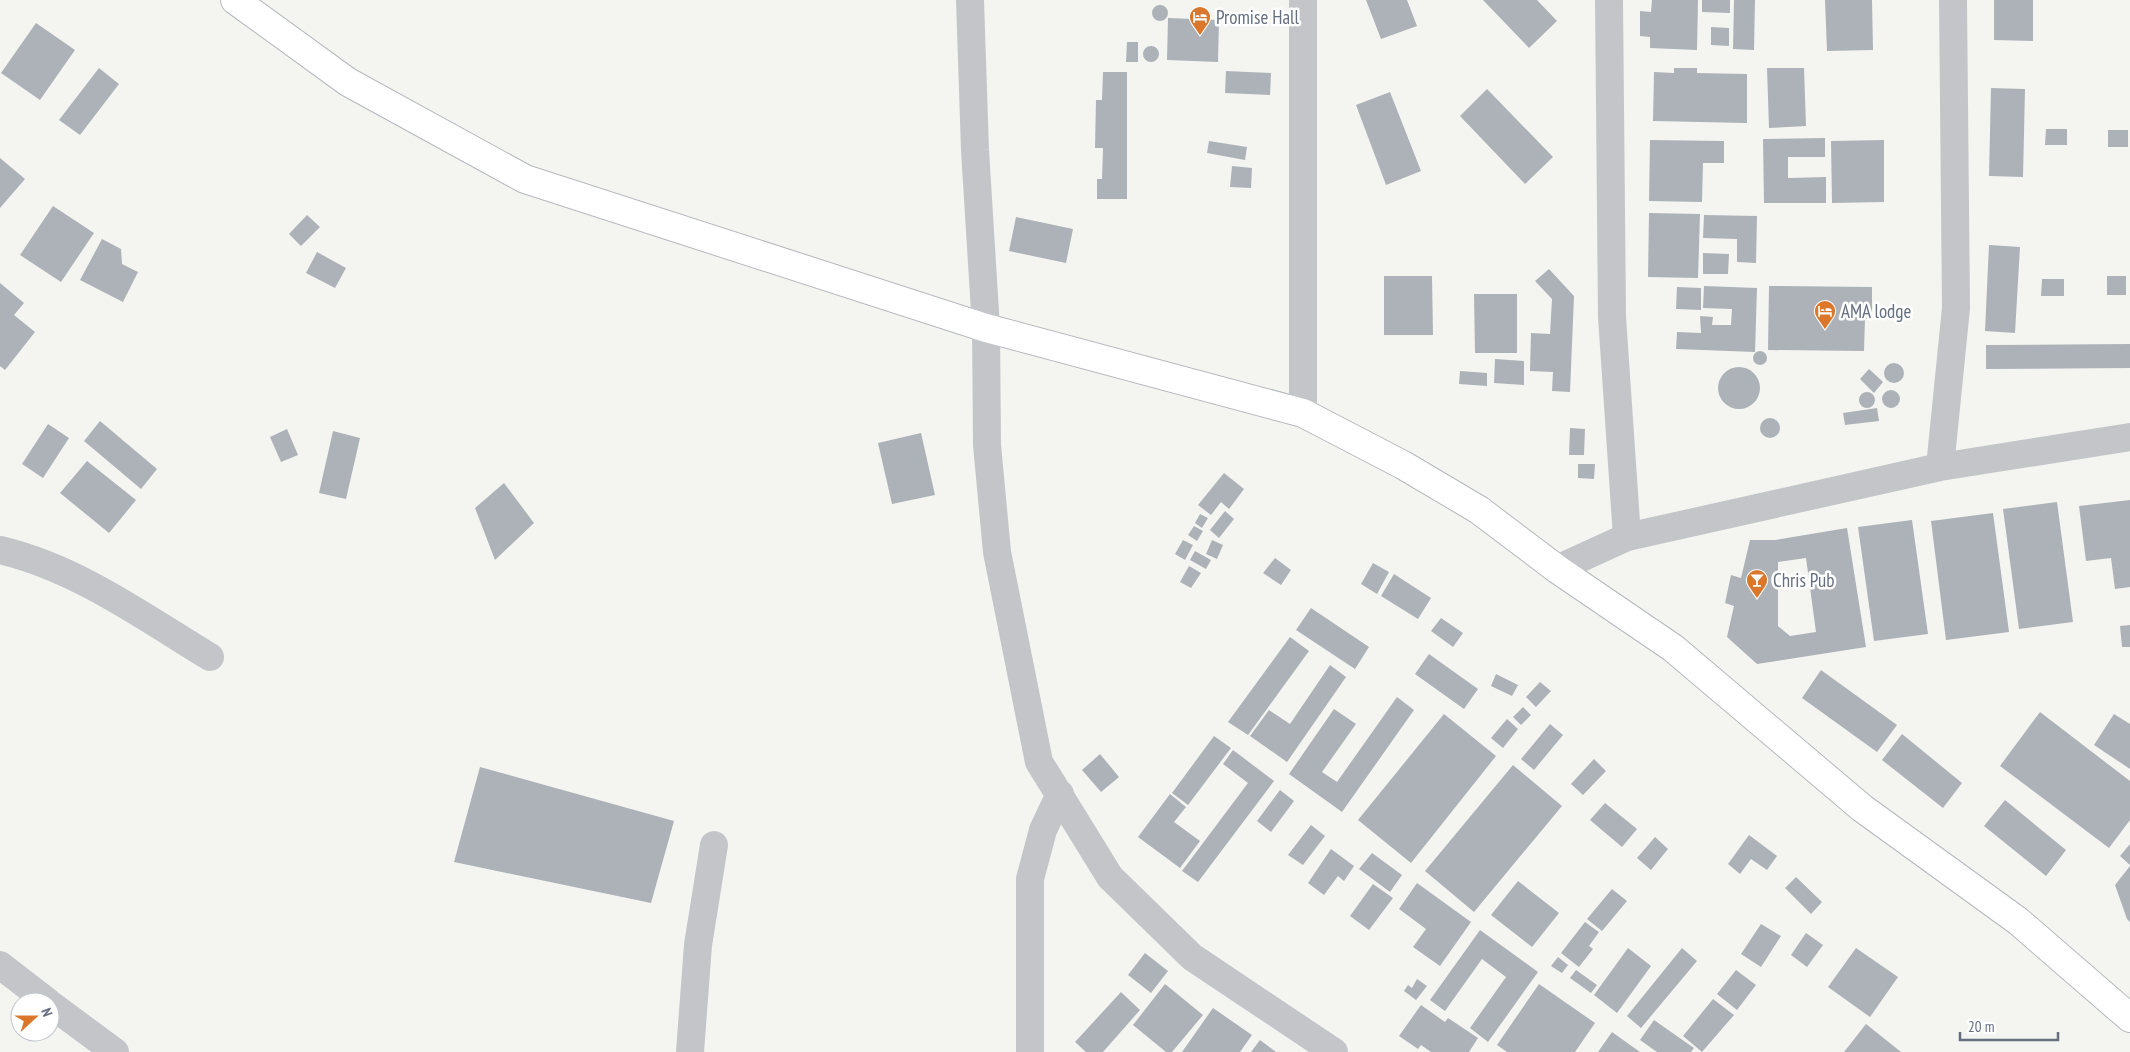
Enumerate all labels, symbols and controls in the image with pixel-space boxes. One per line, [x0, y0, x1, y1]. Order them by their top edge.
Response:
hotel icon: Promise Hall [1188, 5, 1212, 36]
place label: Promise Hall [1216, 5, 1299, 29]
hotel icon: AMA lodge [1813, 299, 1837, 330]
place label: AMA lodge [1841, 299, 1912, 323]
bar icon: Chris Pub [1745, 568, 1769, 599]
place label: Chris Pub [1773, 568, 1834, 592]
north arrow [10, 992, 60, 1042]
text: N [37, 1006, 57, 1019]
scale bar [1960, 1010, 2058, 1042]
text: 20 m [1968, 1017, 1994, 1036]

